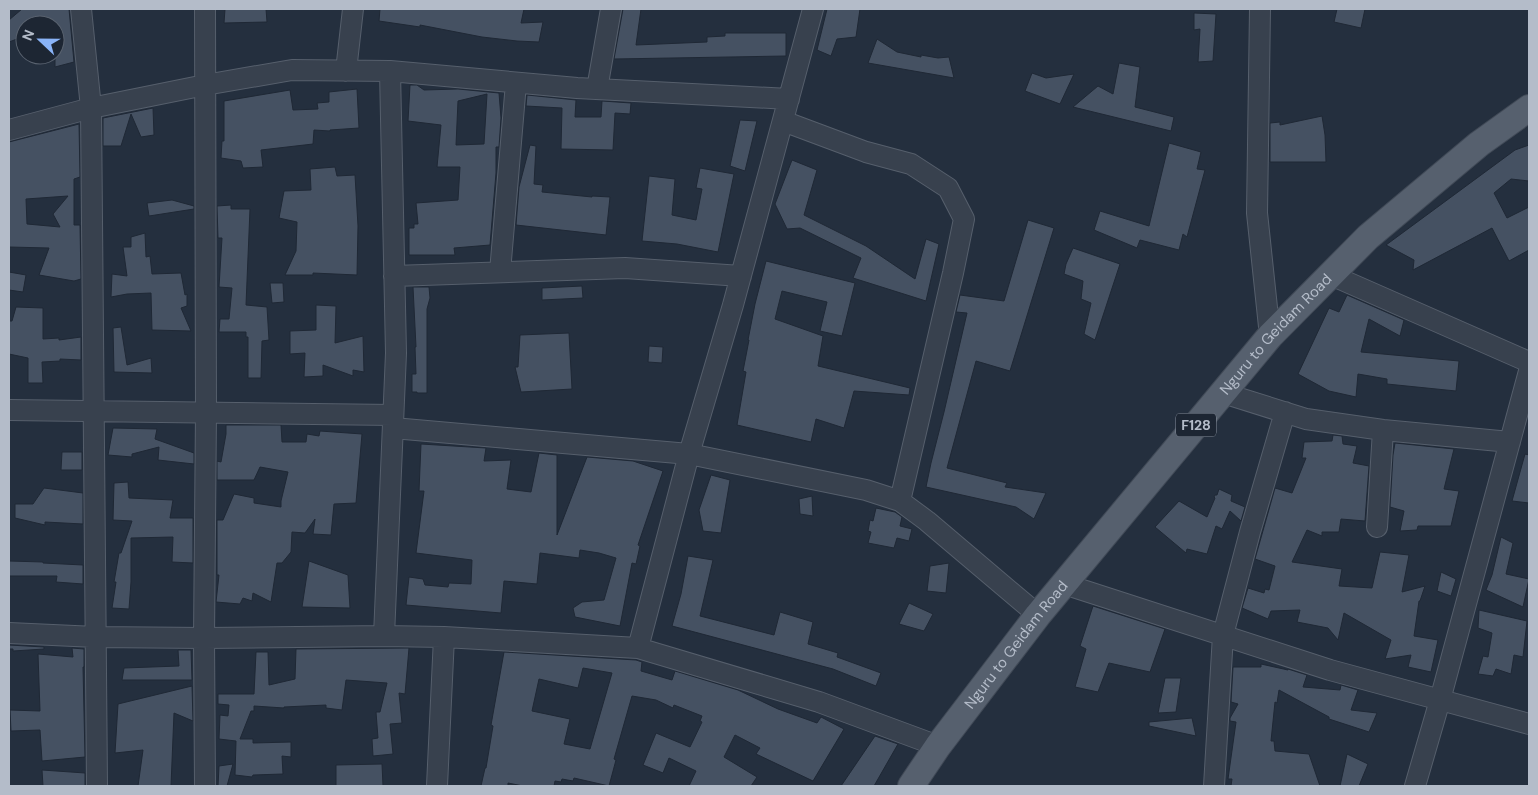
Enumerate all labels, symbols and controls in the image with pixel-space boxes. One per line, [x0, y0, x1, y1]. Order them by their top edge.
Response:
north arrow [15, 15, 65, 65]
text: N [18, 27, 38, 43]
street label: Nguru to Geidam Road [1215, 269, 1336, 399]
road number: F128 [1176, 414, 1216, 436]
street label: Nguru to Geidam Road [960, 577, 1072, 713]

